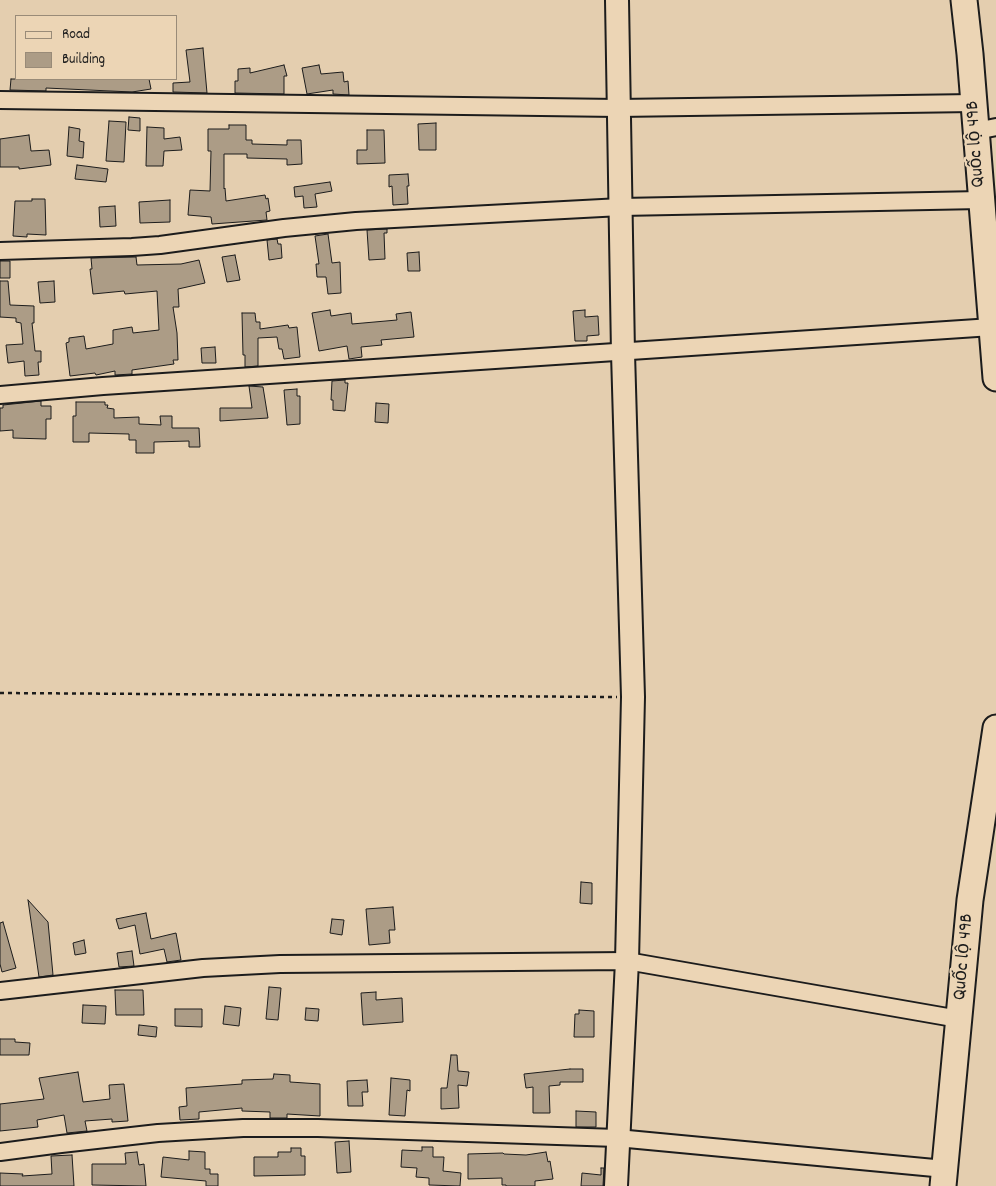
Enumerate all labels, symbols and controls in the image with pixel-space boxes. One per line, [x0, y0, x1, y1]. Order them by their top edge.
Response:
legend [15, 15, 178, 80]
text: Road [62, 24, 90, 46]
text: Building [62, 49, 105, 71]
street label: Quốc lộ 49B [963, 100, 991, 188]
street label: Quốc lộ 49B [950, 913, 980, 1001]

